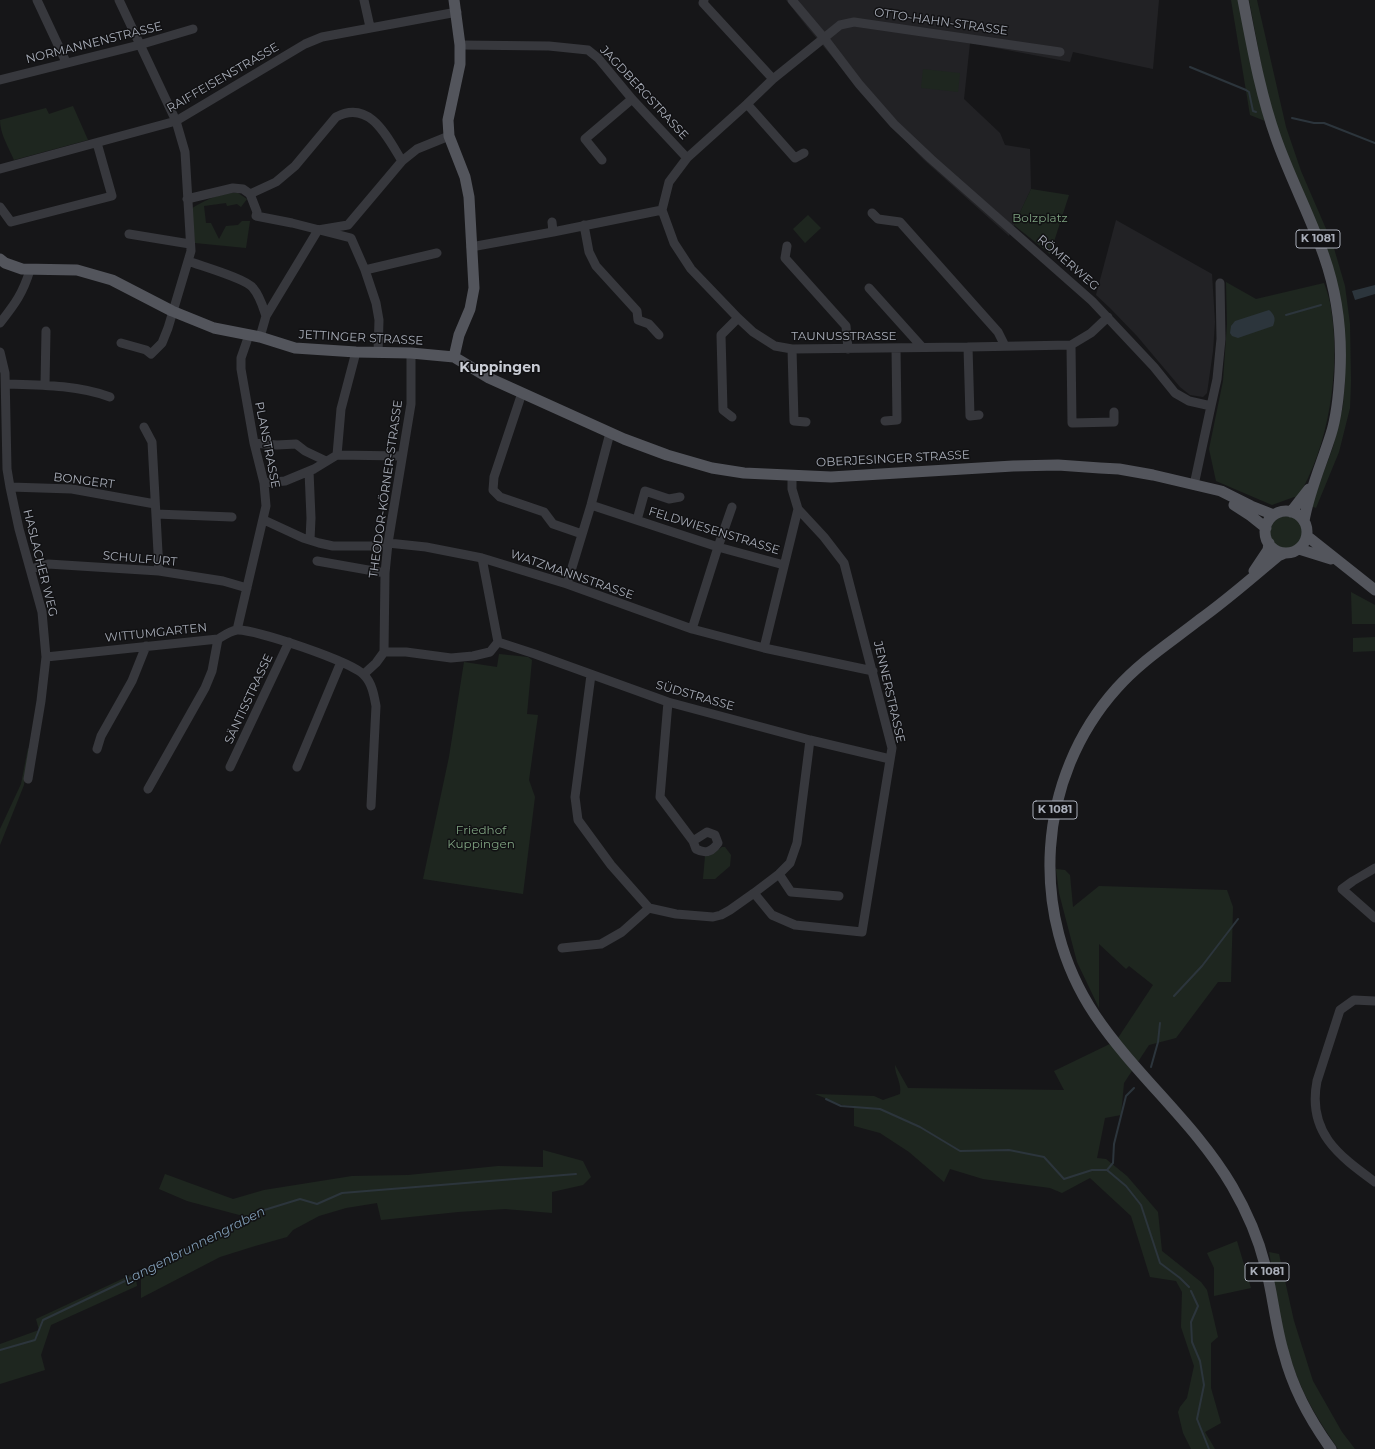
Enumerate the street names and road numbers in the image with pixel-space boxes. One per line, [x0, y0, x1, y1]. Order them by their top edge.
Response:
street label: OTTO-HAHN-STRASSE [873, 5, 1009, 39]
street label: NORMANNENSTRASSE [24, 19, 164, 67]
street label: RAIFFEISENSTRASSE [164, 40, 282, 116]
street label: JAGDBERGSTRASSE [597, 43, 691, 143]
road number: K 1081 [1296, 230, 1340, 248]
street label: RÖMERWEG [1034, 232, 1102, 294]
street label: JETTINGER STRASSE [298, 328, 424, 348]
street label: TAUNUSSTRASSE [791, 329, 897, 343]
street label: THEODOR-KÖRNER-STRASSE [366, 399, 406, 579]
street label: PLANSTRASSE [252, 400, 282, 490]
street label: OBERJESINGER STRASSE [816, 448, 970, 470]
street label: BONGERT [53, 470, 115, 492]
street label: FELDWIESENSTRASSE [647, 504, 781, 558]
street label: HASLACHER WEG [20, 508, 60, 618]
street label: WATZMANNSTRASSE [508, 547, 636, 603]
street label: SCHULFURT [102, 549, 178, 569]
street label: WITTUMGARTEN [104, 620, 208, 646]
street label: JENNERSTRASSE [870, 639, 908, 745]
street label: SÄNTISSTRASSE [222, 652, 276, 746]
street label: SÜDSTRASSE [654, 678, 736, 714]
road number: K 1081 [1033, 801, 1077, 819]
road number: K 1081 [1245, 1263, 1289, 1281]

